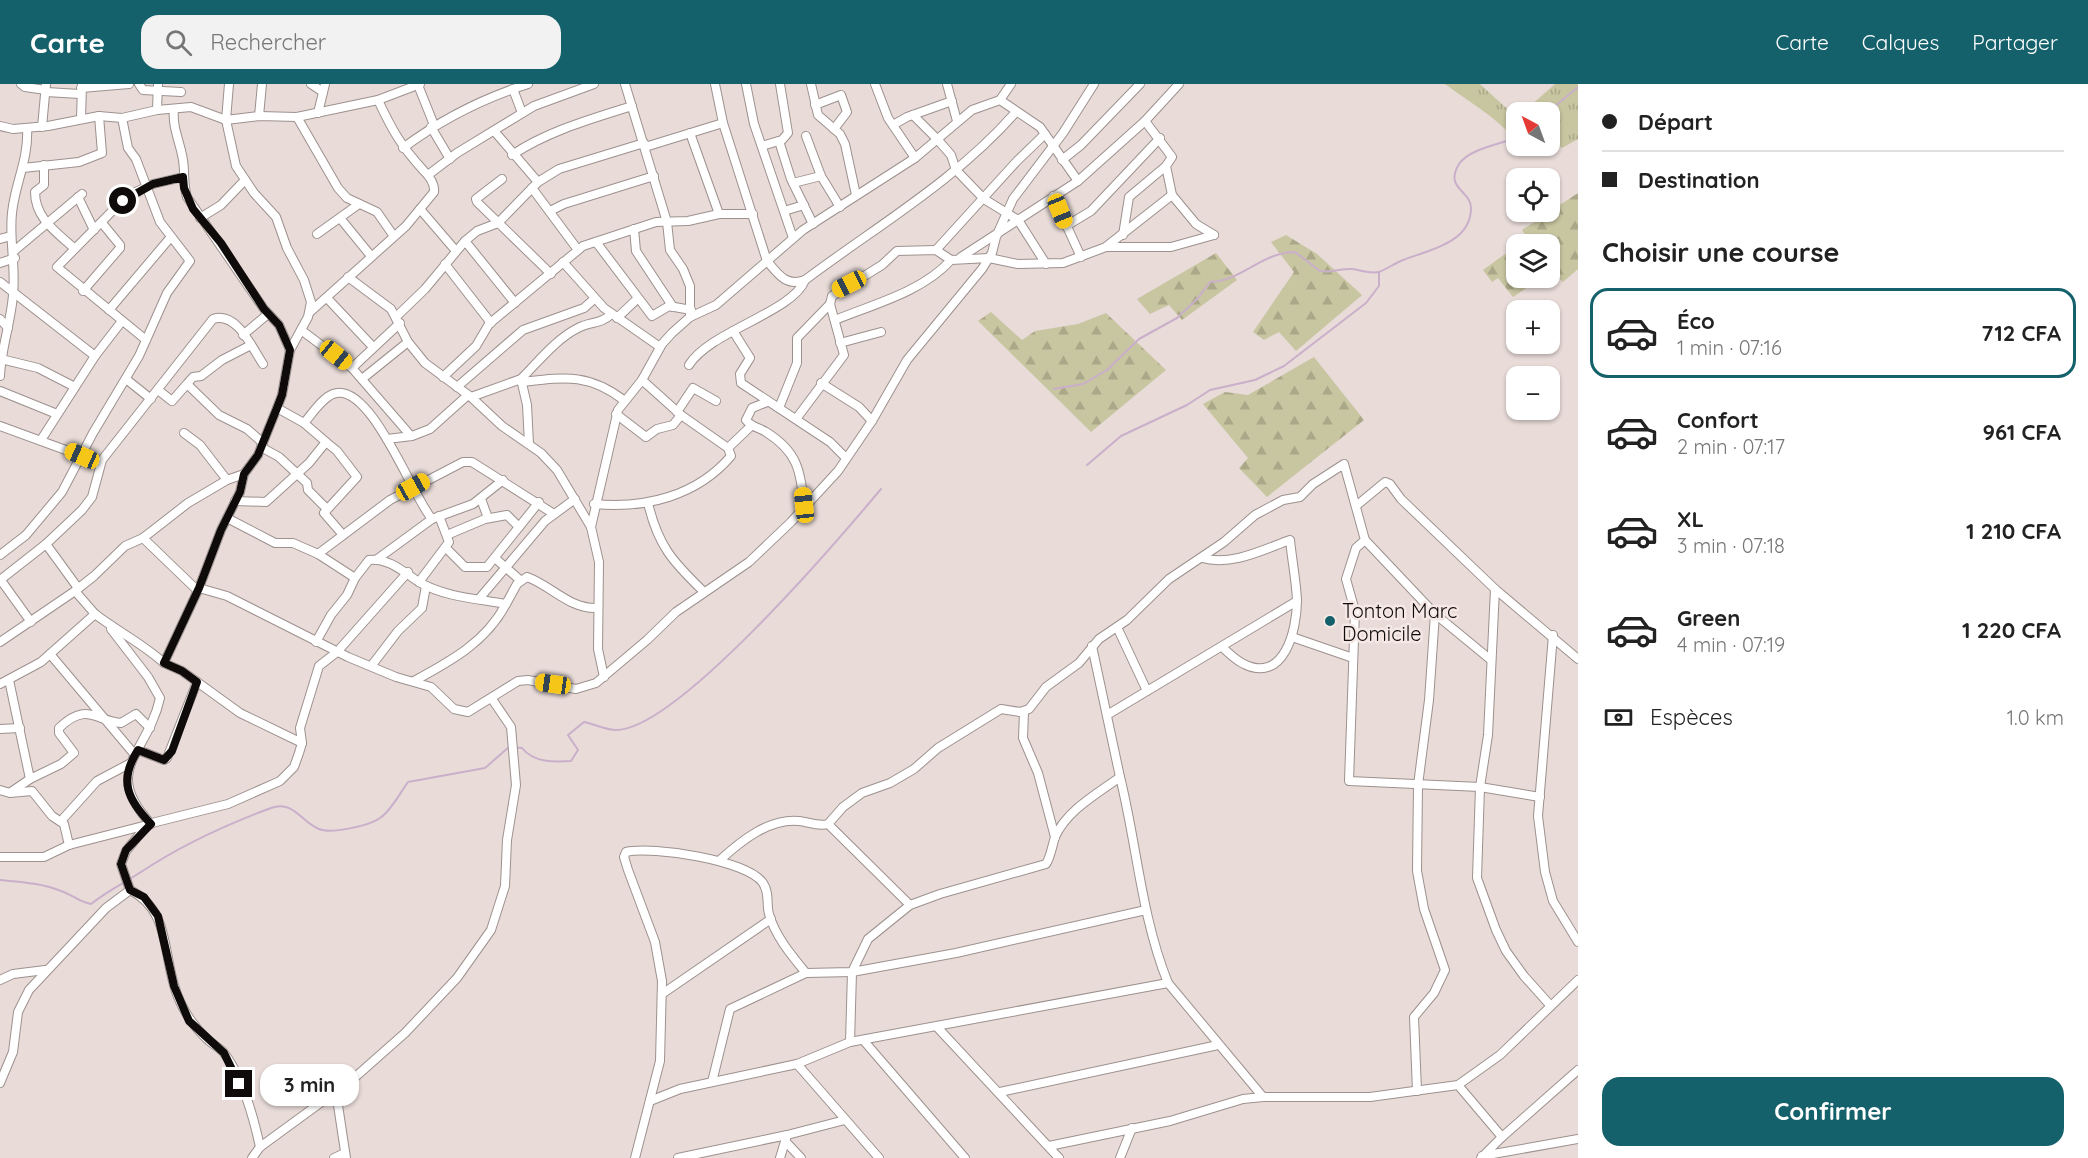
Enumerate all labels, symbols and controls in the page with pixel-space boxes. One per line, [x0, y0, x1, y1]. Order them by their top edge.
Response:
search box [141, 15, 561, 69]
text: Carte [30, 25, 105, 60]
icon: search [162, 26, 195, 59]
text: Rechercher [210, 28, 326, 56]
text: Carte [1775, 29, 1829, 55]
text: Calques [1862, 29, 1939, 55]
text: Partager [1972, 29, 2058, 55]
north arrow [1506, 102, 1560, 156]
map controls [1506, 102, 1560, 420]
text: Départ [1638, 108, 1713, 136]
text: Destination [1638, 166, 1760, 194]
button: locate [1506, 168, 1560, 222]
route start [109, 187, 136, 214]
car [1045, 191, 1075, 231]
button: layers [1506, 234, 1560, 288]
text: Choisir une course [1602, 235, 1839, 269]
car [829, 268, 869, 300]
button: + [1506, 300, 1560, 354]
icon: car [1605, 306, 1659, 360]
text: Éco [1677, 307, 1715, 335]
text: 712 CFA [1981, 319, 2061, 347]
text: 1 min · 07:16 [1677, 335, 1782, 360]
car [316, 337, 356, 373]
button: − [1506, 366, 1560, 420]
icon: car [1605, 405, 1659, 459]
text: Confort [1677, 406, 1759, 434]
text: 961 CFA [1983, 418, 2061, 446]
text: 2 min · 07:17 [1677, 434, 1785, 459]
car [62, 440, 102, 472]
car [393, 470, 433, 504]
car [793, 486, 815, 524]
icon: car [1605, 504, 1659, 558]
text: XL [1677, 505, 1704, 533]
text: 1 210 CFA [1966, 517, 2061, 545]
text: 3 min · 07:18 [1677, 533, 1785, 558]
place label: Tonton Marc Domicile [1342, 598, 1457, 646]
icon: car [1605, 603, 1659, 657]
text: Green [1677, 604, 1740, 632]
marker: Tonton Marc Domicile [1323, 614, 1337, 628]
text: 1 220 CFA [1962, 616, 2061, 644]
text: 4 min · 07:19 [1677, 632, 1785, 657]
car [534, 673, 572, 695]
icon: cash [1602, 701, 1635, 734]
text: Espèces [1650, 703, 1733, 731]
text: 1.0 km [2007, 705, 2064, 730]
callout: 3 min [260, 1063, 359, 1105]
route end [225, 1070, 252, 1097]
text: 3 min [284, 1072, 335, 1097]
button: Confirmer [1602, 1077, 2064, 1146]

